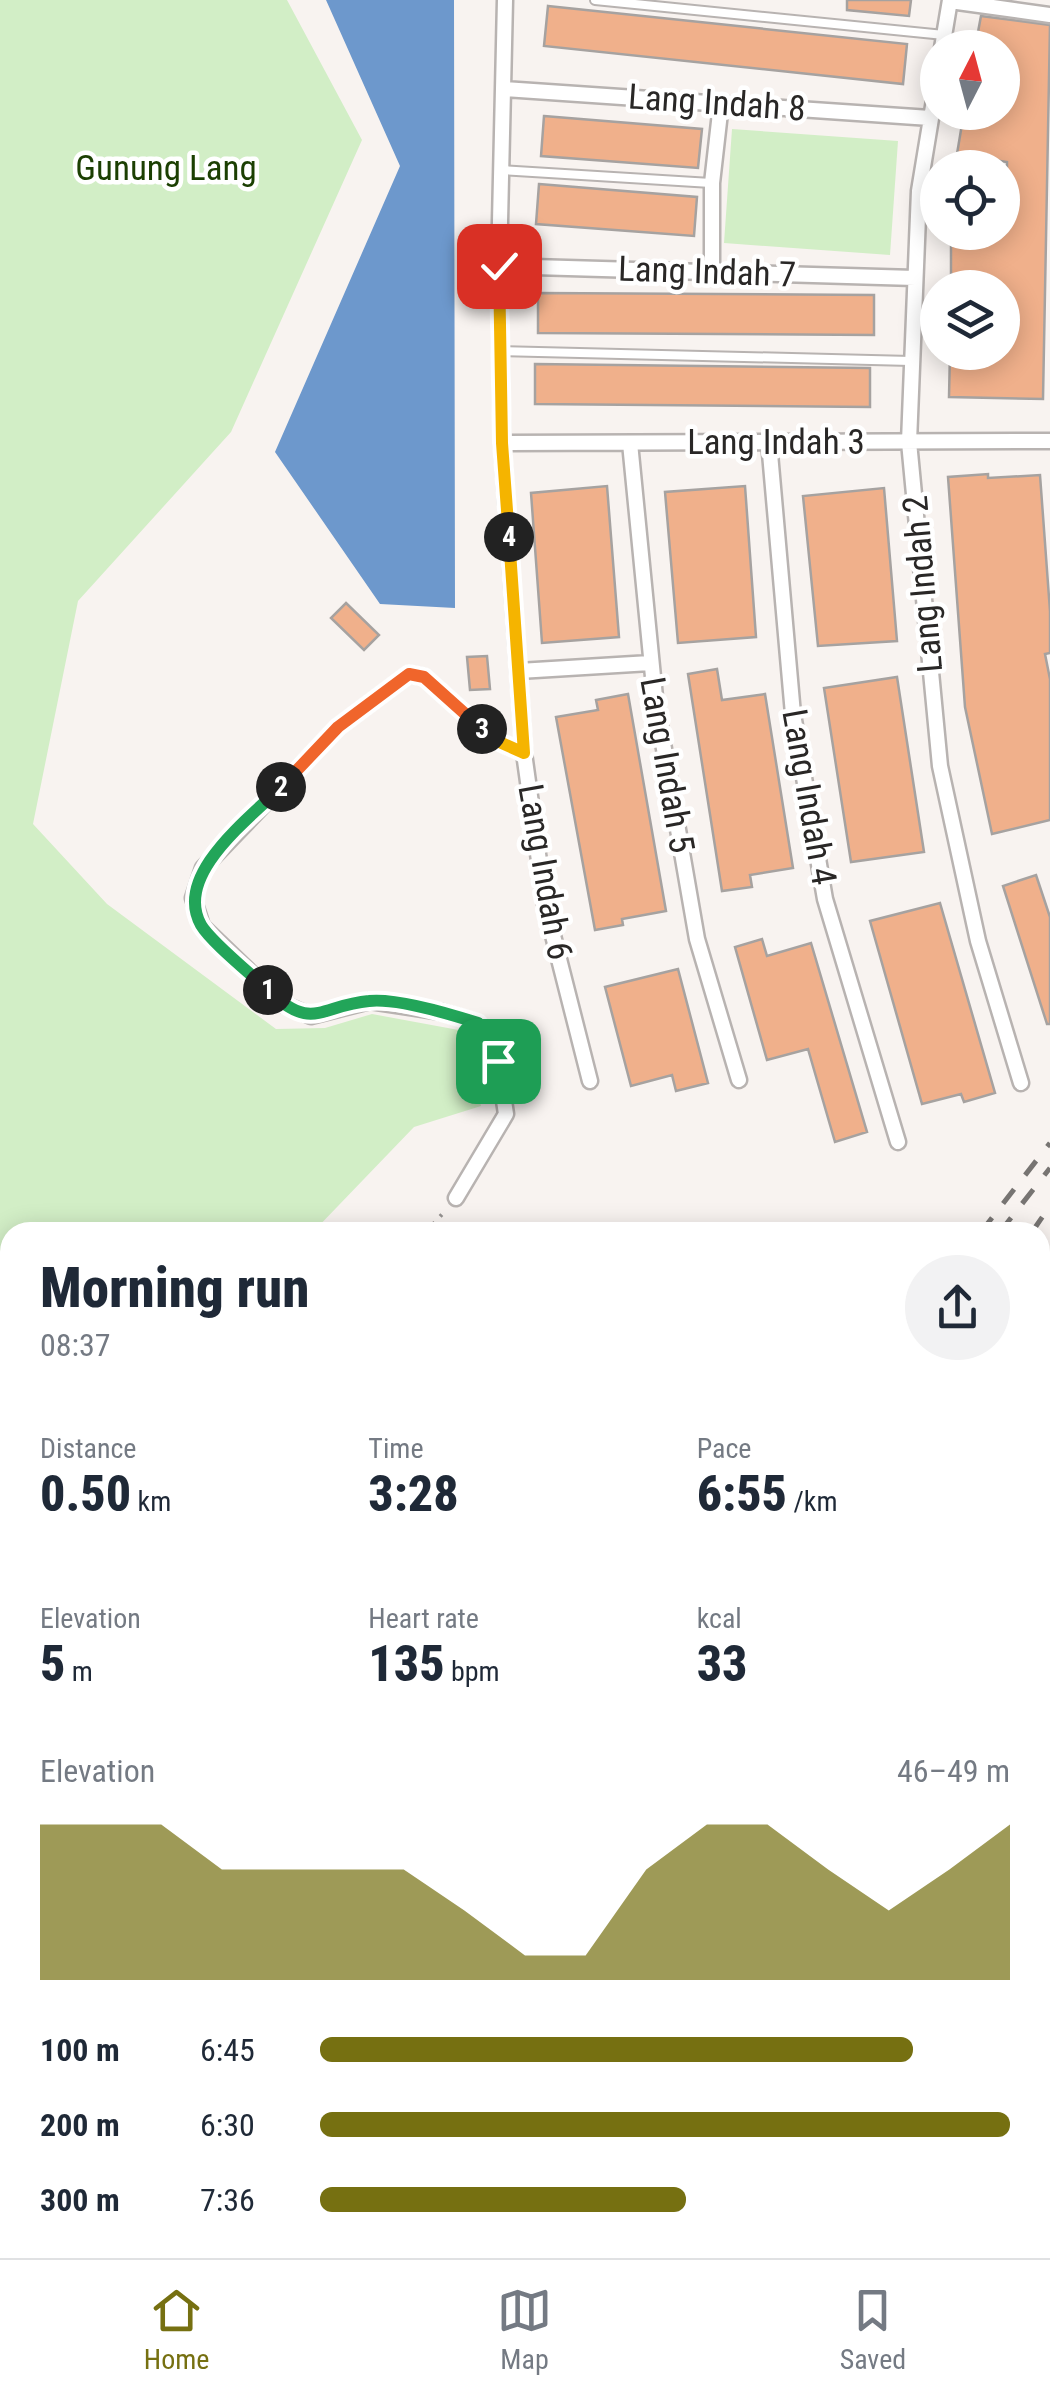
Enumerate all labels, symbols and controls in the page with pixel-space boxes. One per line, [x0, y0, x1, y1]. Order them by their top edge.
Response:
north arrow [920, 30, 1020, 130]
map controls [920, 30, 1020, 370]
street label: Lang Indah 8 [627, 76, 807, 130]
park label: Gunung Lang [75, 148, 257, 189]
button: locate [920, 150, 1020, 250]
pin [457, 224, 542, 309]
icon: check [472, 239, 527, 294]
street label: Lang Indah 7 [617, 248, 797, 296]
button: layers [920, 270, 1020, 370]
street label: Lang Indah 3 [687, 422, 865, 463]
street label: Lang Indah 2 [895, 494, 951, 674]
pin: 4 [484, 512, 534, 562]
text: 4 [502, 520, 516, 553]
street label: Lang Indah 5 [631, 674, 703, 856]
pin: 3 [457, 704, 507, 754]
street label: Lang Indah 4 [773, 706, 845, 888]
text: 3 [475, 712, 489, 745]
pin: 2 [256, 762, 306, 812]
text: 2 [274, 770, 288, 803]
street label: Lang Indah 6 [509, 781, 581, 963]
pin: 1 [243, 965, 293, 1015]
text: 1 [261, 973, 275, 1006]
pin [456, 1019, 541, 1104]
icon: arrive [471, 1034, 526, 1089]
button: share [905, 1255, 1010, 1360]
text: Morning run [40, 1256, 309, 1320]
text: 08:37 [40, 1326, 111, 1364]
text: Distance [40, 1432, 137, 1465]
text: Time [368, 1432, 424, 1465]
text: Pace [697, 1432, 752, 1465]
text: 0.50 [40, 1465, 131, 1523]
text: 3:28 [368, 1465, 459, 1523]
text: 6:55 [697, 1465, 787, 1523]
text: km [131, 1485, 171, 1518]
text: /km [787, 1485, 838, 1518]
text: Elevation [40, 1602, 141, 1635]
text: Heart rate [368, 1602, 479, 1635]
text: kcal [697, 1602, 742, 1635]
text: 5 [40, 1635, 65, 1693]
text: 135 [368, 1635, 445, 1693]
text: 33 [697, 1635, 748, 1693]
text: m [65, 1655, 93, 1688]
text: bpm [445, 1655, 500, 1688]
text: Elevation [40, 1752, 155, 1790]
text: 46–49 m [897, 1752, 1010, 1790]
text: 100 m [40, 2031, 120, 2069]
text: 6:45 [200, 2031, 255, 2069]
text: 200 m [40, 2106, 120, 2144]
text: 6:30 [200, 2106, 255, 2144]
text: 300 m [40, 2181, 120, 2219]
text: 7:36 [200, 2181, 255, 2219]
tab: Home [144, 2283, 209, 2376]
tab: Map [497, 2283, 552, 2376]
tab: Saved [840, 2283, 906, 2376]

